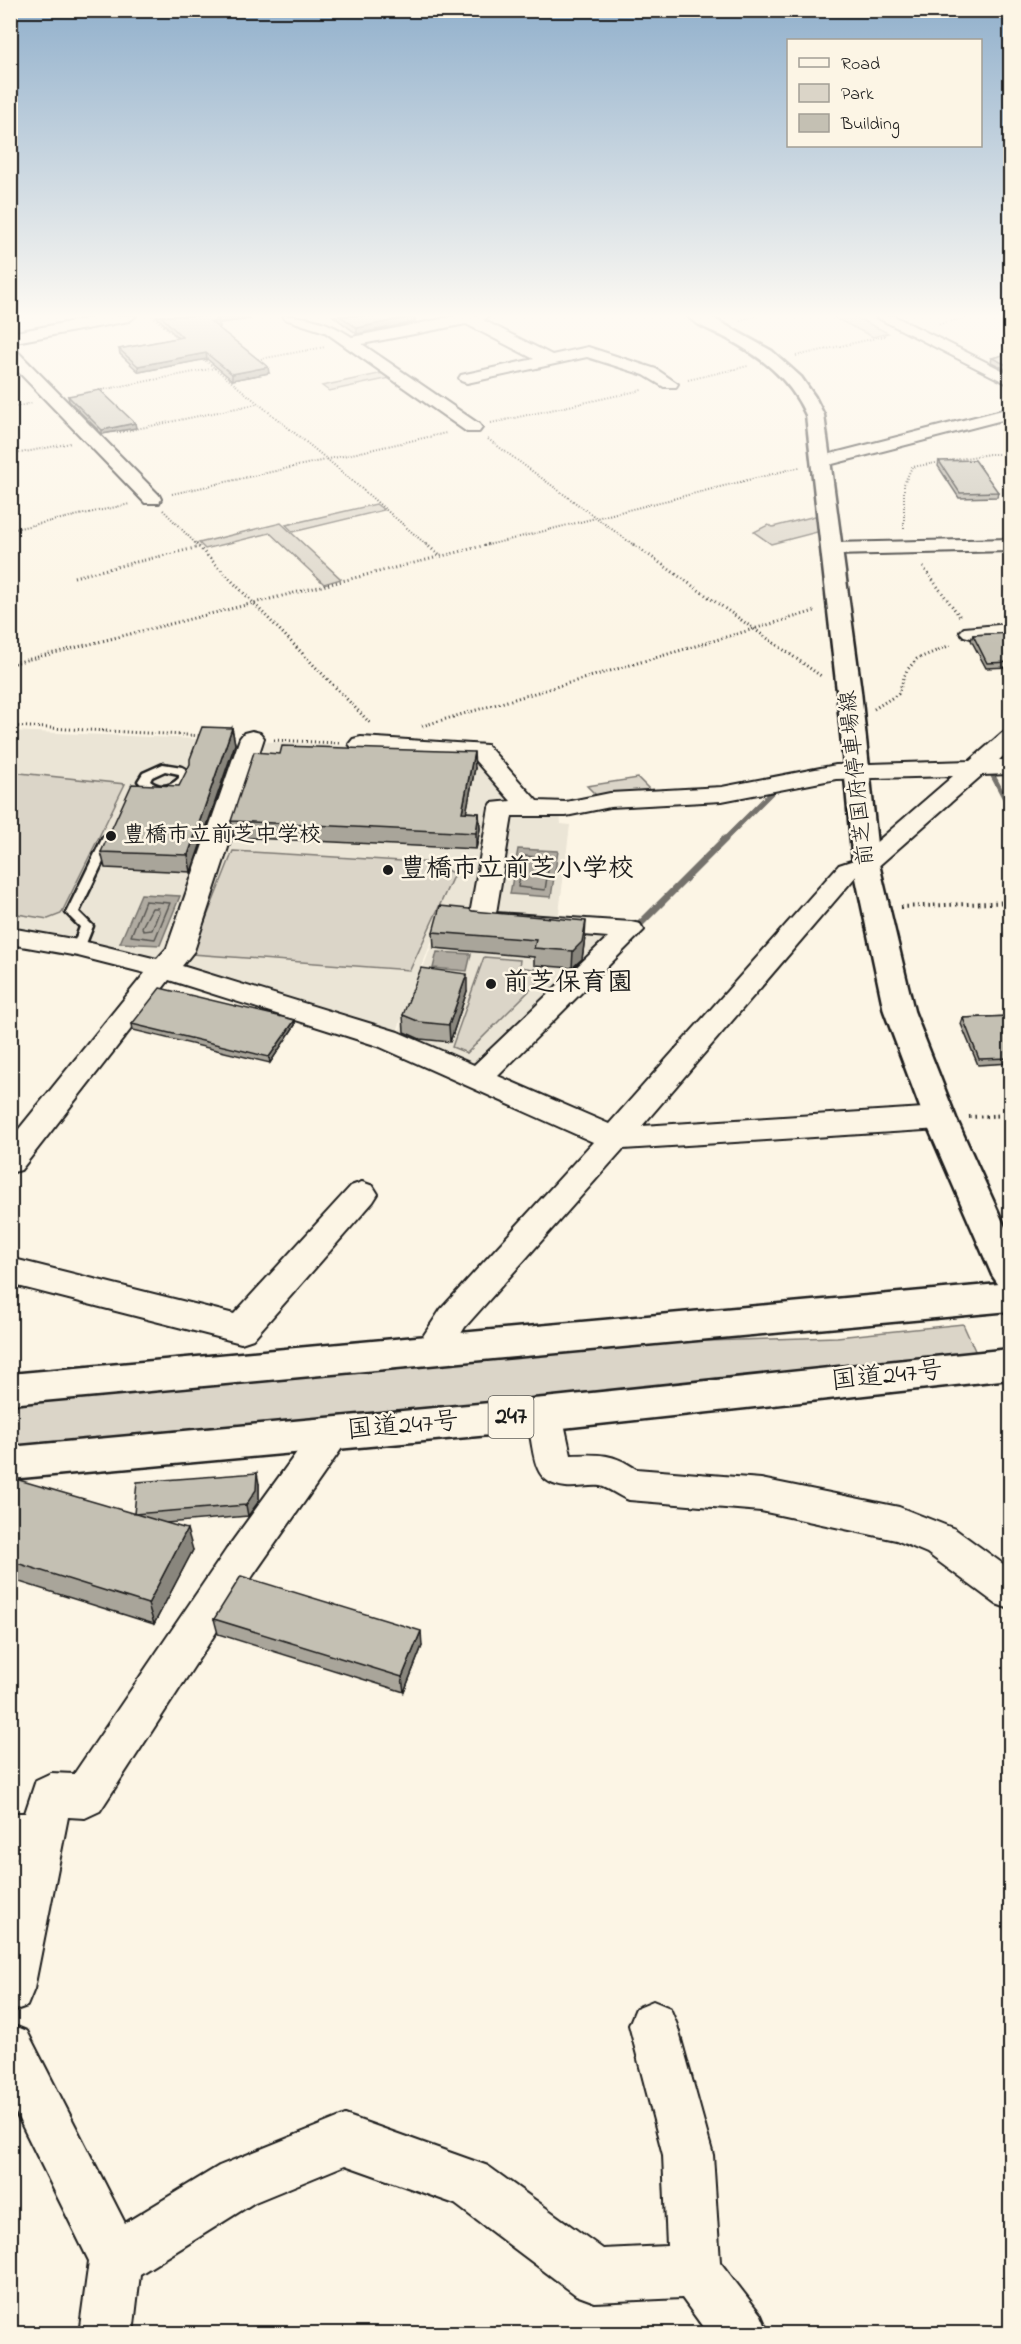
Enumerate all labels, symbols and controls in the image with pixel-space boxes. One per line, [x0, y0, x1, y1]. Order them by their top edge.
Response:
legend [787, 39, 982, 147]
text: Road [841, 52, 880, 78]
text: Park [841, 82, 874, 108]
text: Building [840, 112, 900, 139]
street label: 前芝国府停車場線 [833, 689, 883, 867]
place label: 豊橋市立前芝中学校 [123, 820, 321, 852]
marker: 豊橋市立前芝中学校 [104, 829, 118, 843]
place label: 豊橋市立前芝小学校 [400, 851, 634, 889]
marker: 豊橋市立前芝小学校 [381, 863, 395, 877]
place label: 前芝保育園 [503, 965, 633, 1003]
marker: 前芝保育園 [484, 977, 498, 991]
street label: 国道247号 [829, 1352, 945, 1402]
road number: 247 [488, 1396, 534, 1438]
street label: 国道247号 [345, 1403, 461, 1451]

